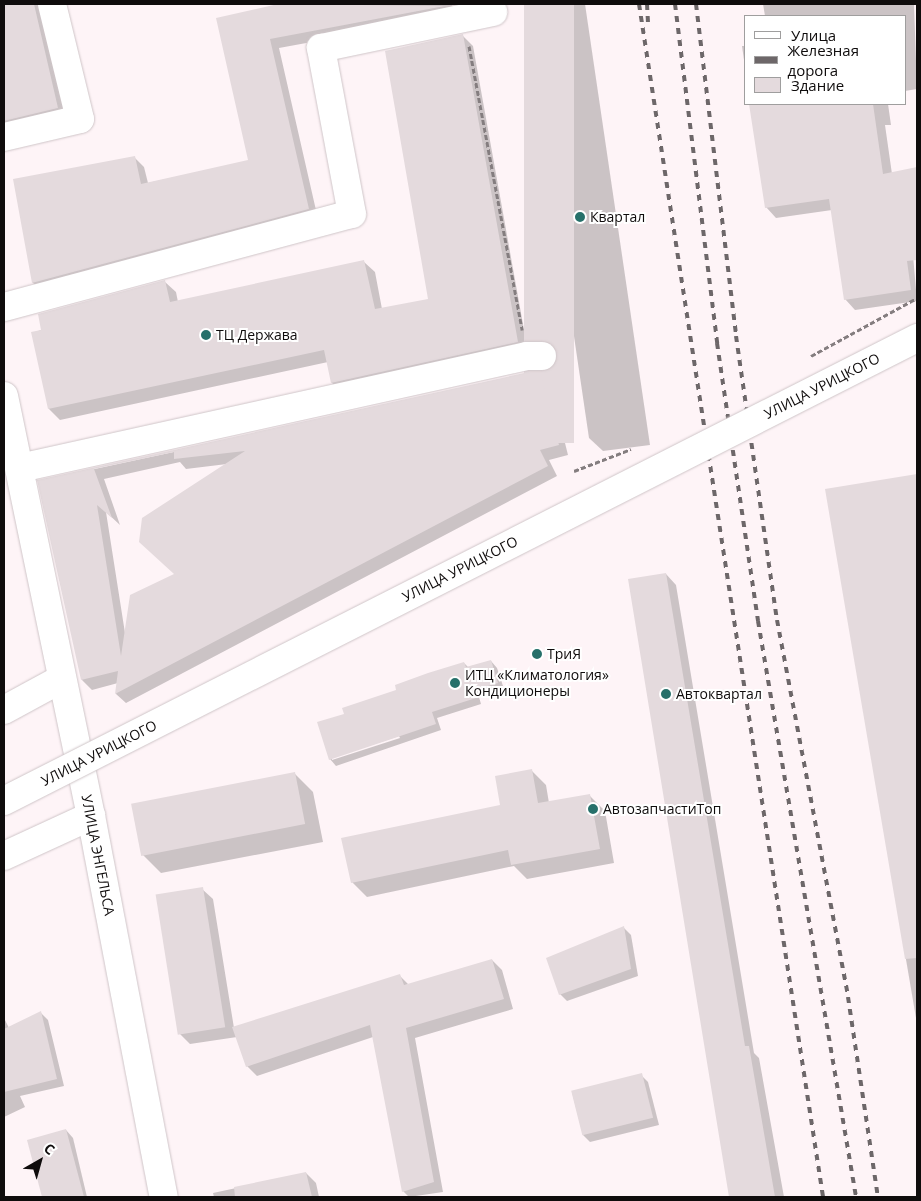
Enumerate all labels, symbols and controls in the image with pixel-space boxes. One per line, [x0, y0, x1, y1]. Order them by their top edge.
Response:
legend [744, 15, 906, 105]
text: Улица [791, 25, 836, 45]
text: Железная дорога [788, 40, 859, 80]
text: Здание [791, 75, 844, 95]
place label: Квартал [590, 209, 645, 225]
marker: Квартал [574, 211, 586, 223]
place label: ТЦ Держава [216, 327, 298, 343]
marker: ТЦ Держава [200, 329, 212, 341]
street label: УЛИЦА УРИЦКОГО [761, 350, 883, 422]
street label: УЛИЦА УРИЦКОГО [399, 533, 521, 605]
place label: ТриЯ [547, 646, 581, 662]
marker: ТриЯ [531, 648, 543, 660]
place label: ИТЦ «Климатология» Кондиционеры [465, 667, 609, 700]
marker: ИТЦ «Климатология» Кондиционеры [449, 677, 461, 689]
place label: Автоквартал [676, 686, 762, 702]
marker: Автоквартал [660, 688, 672, 700]
street label: УЛИЦА УРИЦКОГО [38, 717, 160, 789]
street label: УЛИЦА ЭНГЕЛЬСА [78, 793, 118, 917]
place label: АвтозапчастиТоп [603, 801, 721, 817]
marker: АвтозапчастиТоп [587, 803, 599, 815]
north arrow [15, 1136, 65, 1186]
text: С [40, 1139, 59, 1159]

